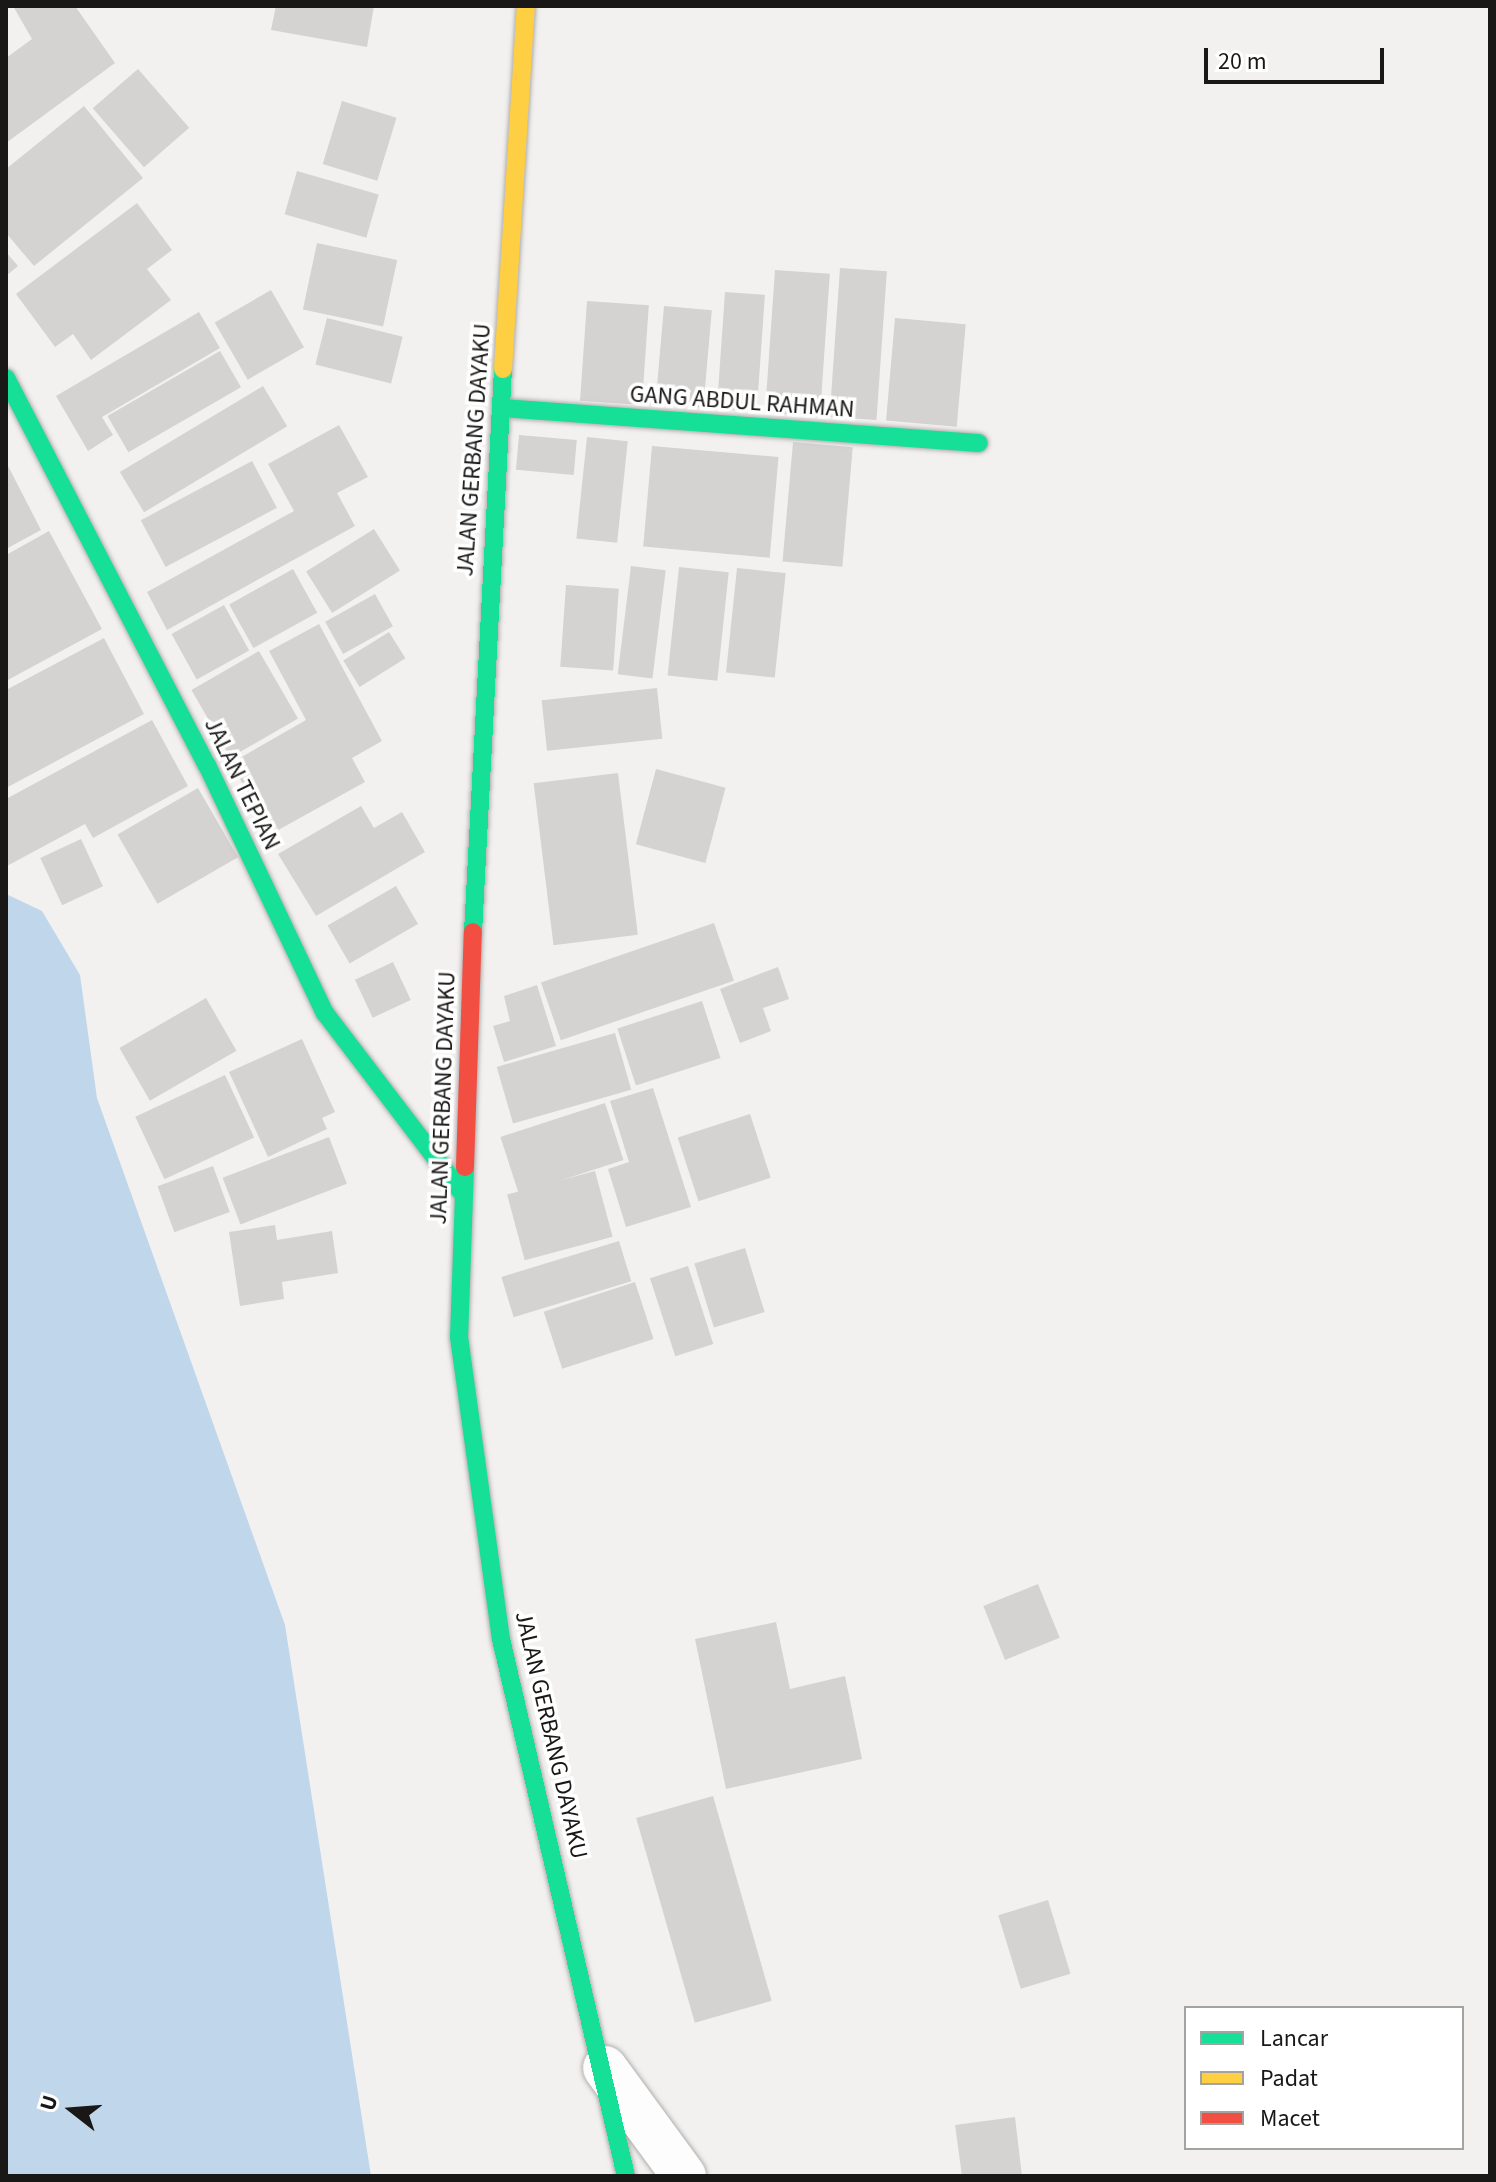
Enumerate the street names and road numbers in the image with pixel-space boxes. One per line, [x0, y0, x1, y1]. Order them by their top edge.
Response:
street label: JALAN GERBANG DAYAKU [451, 323, 497, 577]
street label: GANG ABDUL RAHMAN [629, 380, 855, 424]
street label: JALAN TEPIAN [198, 713, 286, 855]
street label: JALAN GERBANG DAYAKU [424, 971, 462, 1225]
street label: JALAN GERBANG DAYAKU [508, 1608, 594, 1862]

